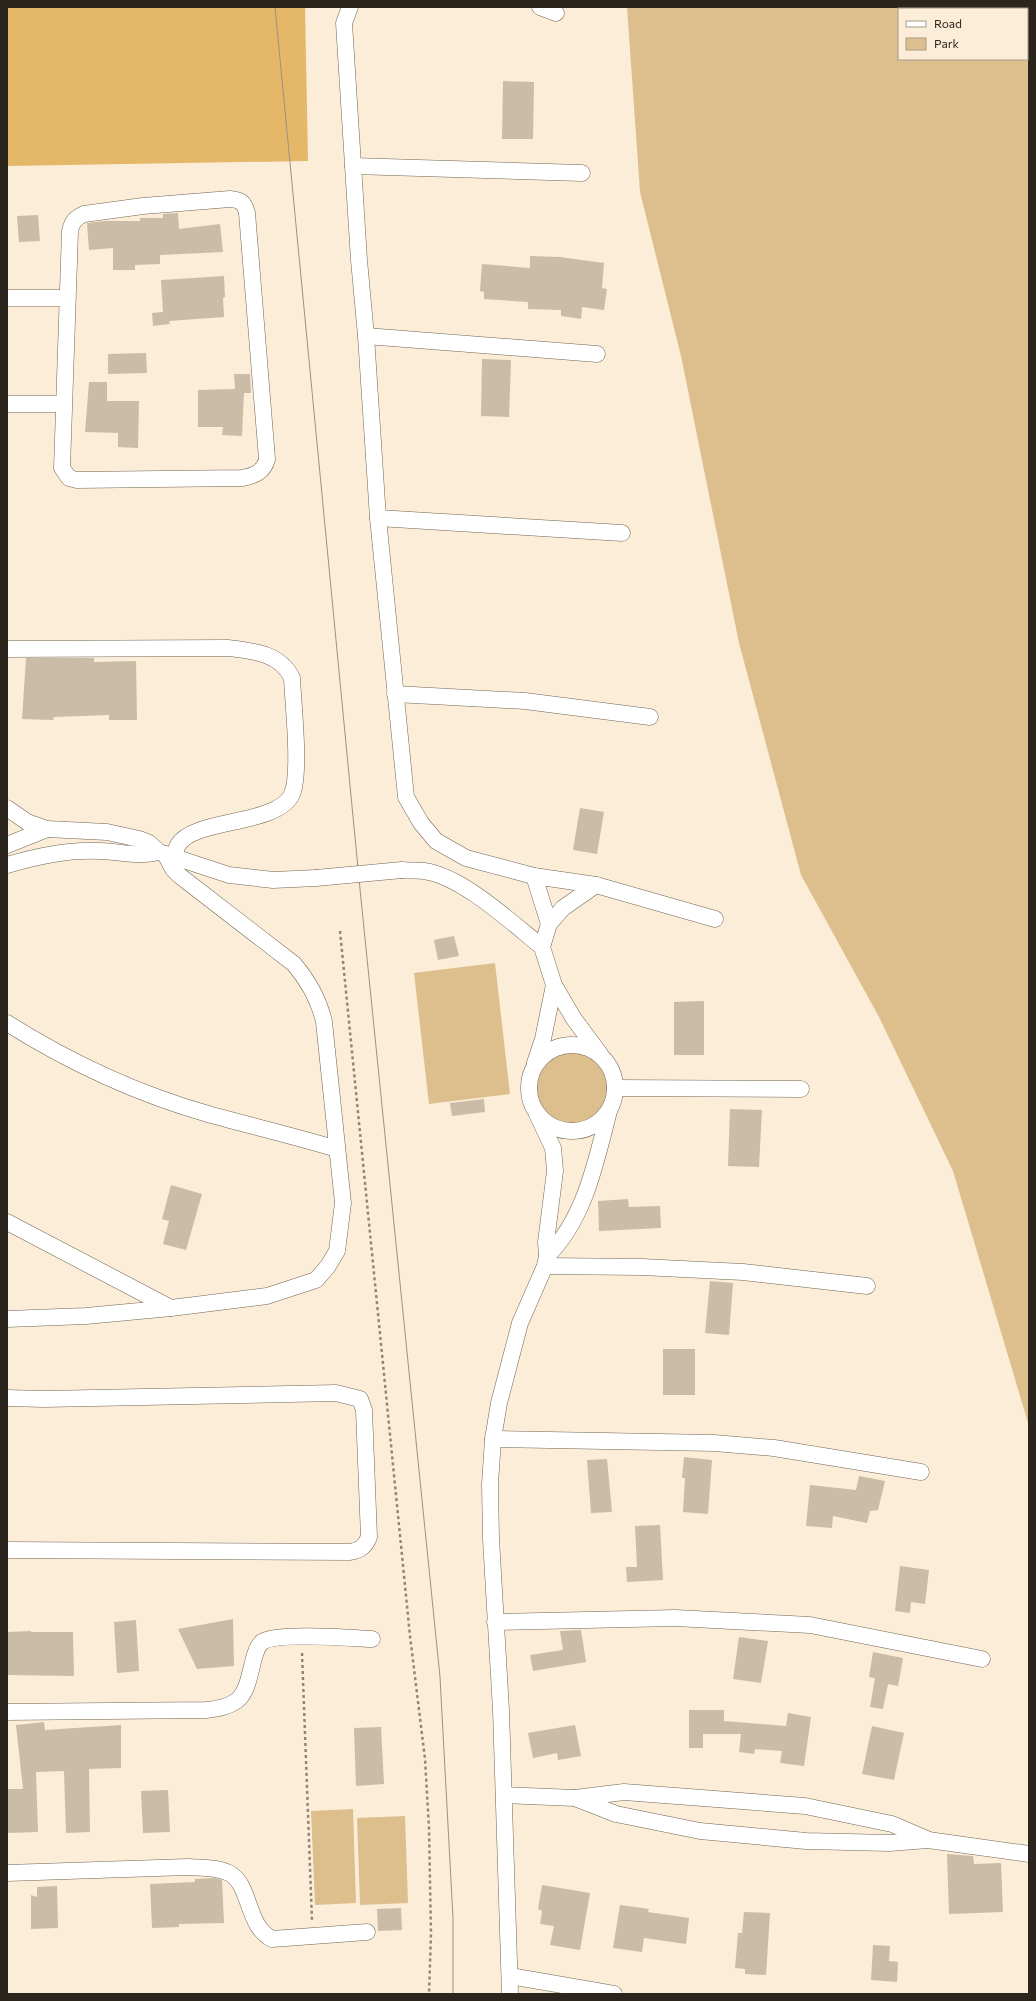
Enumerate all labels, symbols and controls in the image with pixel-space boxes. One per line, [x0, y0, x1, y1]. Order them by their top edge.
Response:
legend [898, 8, 1028, 60]
text: Road [934, 16, 962, 30]
text: Park [934, 36, 960, 50]

